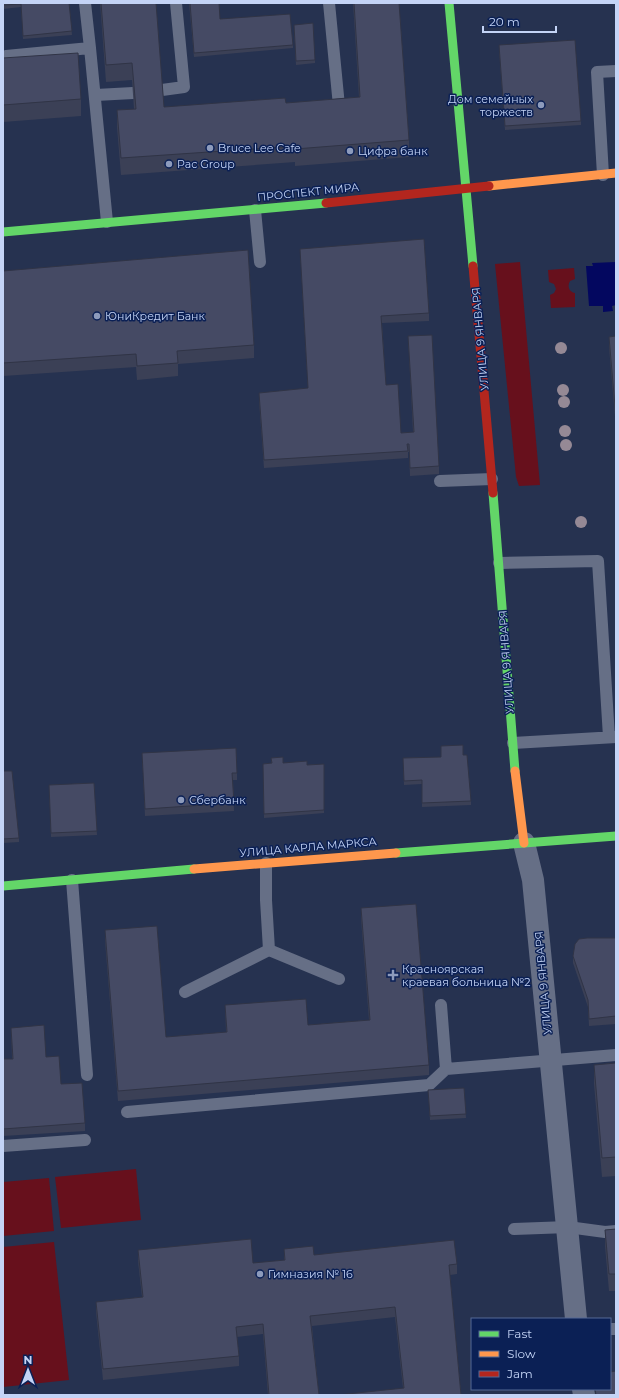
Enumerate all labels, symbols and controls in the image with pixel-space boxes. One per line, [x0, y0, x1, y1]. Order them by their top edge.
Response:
scale bar [483, 8, 556, 34]
text: 20 m [489, 14, 520, 29]
place label: Дом семейных торжеств [448, 92, 533, 119]
marker: Дом семейных торжеств [536, 100, 546, 110]
place label: Bruce Lee Cafe [218, 141, 301, 155]
marker: Bruce Lee Cafe [205, 143, 215, 153]
place label: Цифра банк [358, 144, 428, 158]
marker: Цифра банк [345, 146, 355, 156]
place label: Pac Group [177, 157, 235, 171]
marker: Pac Group [164, 159, 174, 169]
street label: ПРОСПЕКТ МИРА [256, 180, 360, 204]
street label: УЛИЦА 9 ЯНВАРЯ [469, 287, 491, 391]
place label: ЮниКредит Банк [105, 309, 205, 323]
marker: ЮниКредит Банк [92, 311, 102, 321]
street label: УЛИЦА 9 ЯНВАРЯ [495, 610, 517, 714]
place label: Сбербанк [189, 793, 246, 807]
marker: Сбербанк [176, 795, 186, 805]
street label: УЛИЦА КАРЛА МАРКСА [239, 834, 378, 860]
street label: УЛИЦА 9 ЯНВАРЯ [532, 931, 554, 1035]
place label: Красноярская краевая больница №2 [402, 962, 531, 989]
marker: Красноярская краевая больница №2 [387, 969, 399, 981]
place label: Гимназия № 16 [268, 1267, 353, 1281]
marker: Гимназия № 16 [255, 1269, 265, 1279]
legend [471, 1318, 611, 1390]
text: Fast [507, 1326, 532, 1341]
text: Slow [507, 1346, 536, 1361]
north arrow [8, 1350, 48, 1390]
text: N [24, 1353, 32, 1367]
text: Jam [506, 1366, 533, 1381]

